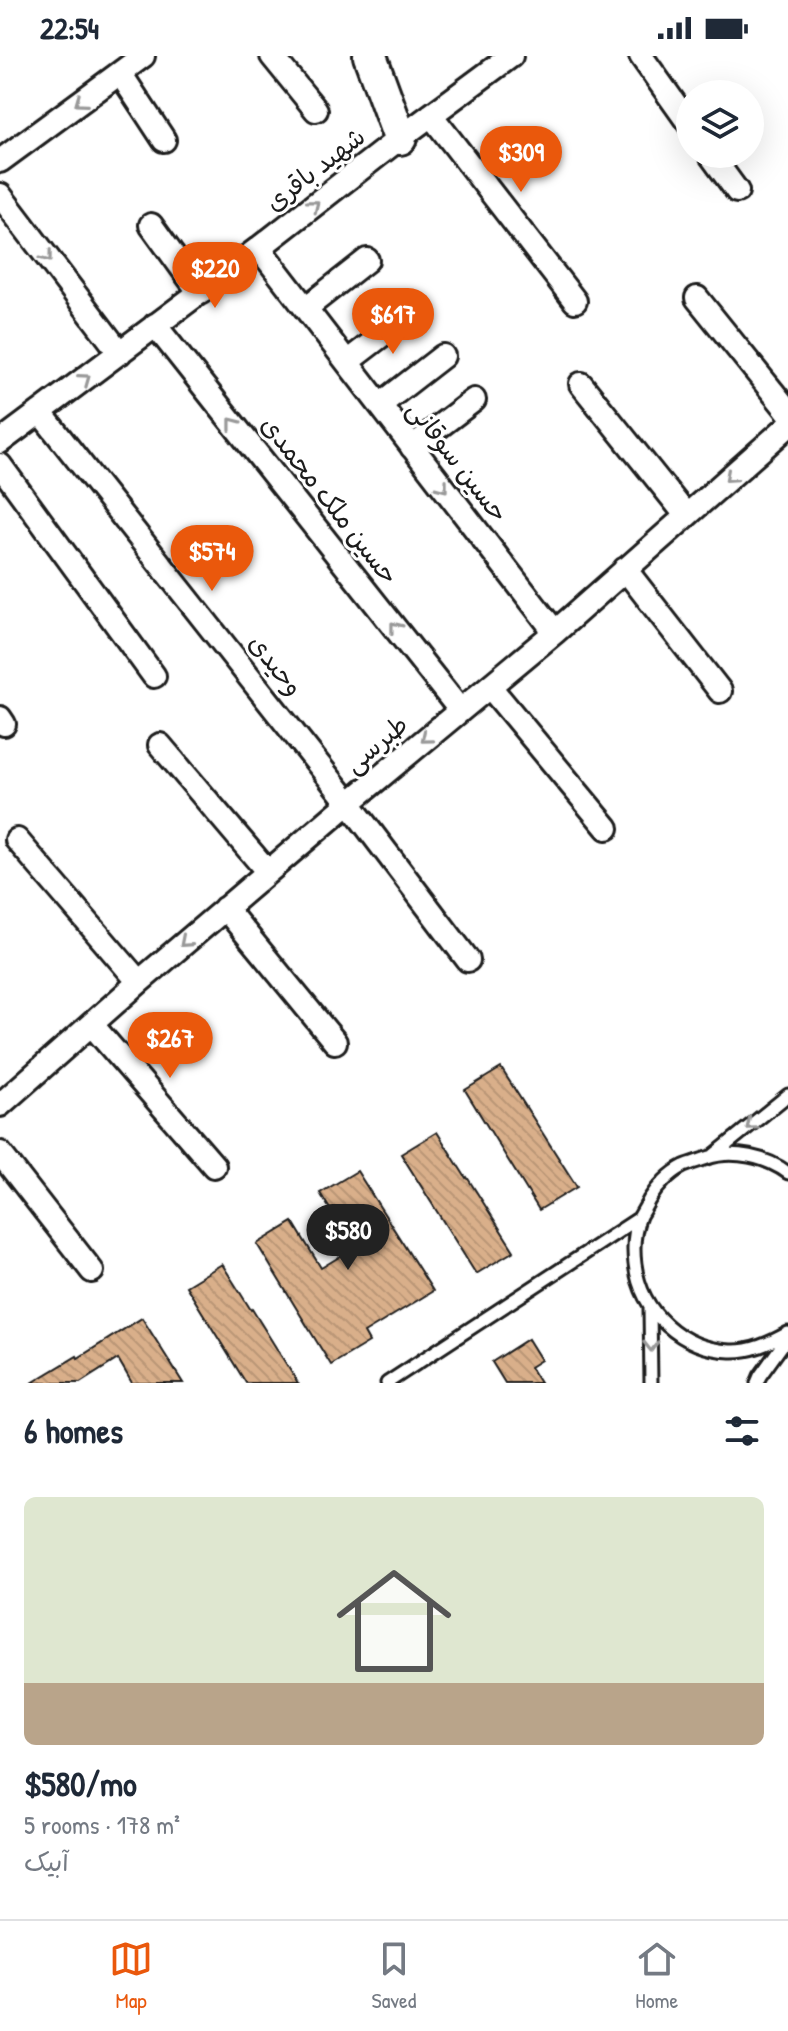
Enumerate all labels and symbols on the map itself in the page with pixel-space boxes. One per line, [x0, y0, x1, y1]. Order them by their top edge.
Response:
one-way arrow [74, 92, 89, 107]
street label: شهید باقری [257, 118, 372, 219]
pin: $309 [474, 126, 568, 194]
one-way arrow [305, 200, 320, 214]
pin: $220 [168, 242, 262, 310]
one-way arrow [38, 248, 52, 263]
pin: $617 [346, 288, 440, 356]
one-way arrow [76, 374, 91, 389]
street label: حسین سوقانی [400, 393, 517, 529]
street label: حسین ملک محمدی [254, 408, 407, 591]
one-way arrow [228, 418, 243, 432]
one-way arrow [724, 468, 739, 482]
one-way arrow [434, 478, 448, 493]
pin: $574 [165, 525, 259, 593]
one-way arrow [390, 621, 404, 636]
street label: وحیدی [241, 626, 312, 703]
street label: طبرسی [336, 707, 415, 781]
one-way arrow [421, 728, 436, 743]
one-way arrow [180, 933, 195, 947]
pin: $267 [123, 1012, 217, 1080]
one-way arrow [746, 1115, 760, 1130]
pin: $580 [301, 1204, 395, 1272]
one-way arrow [642, 1340, 659, 1353]

